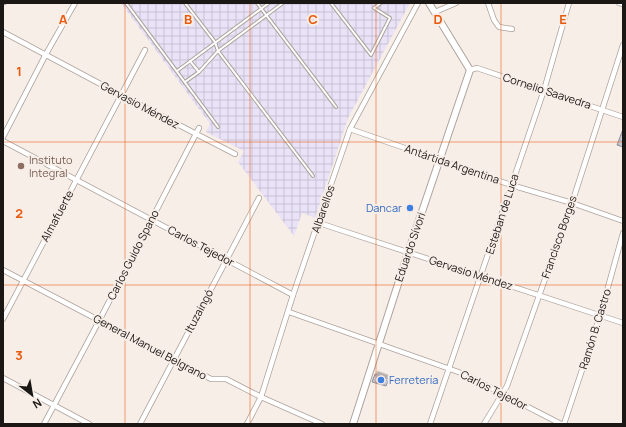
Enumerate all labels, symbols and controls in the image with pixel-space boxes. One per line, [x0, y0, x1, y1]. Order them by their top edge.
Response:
text: A [59, 10, 68, 28]
text: B [184, 10, 192, 28]
text: C [308, 10, 318, 28]
text: D [433, 10, 443, 28]
text: E [559, 10, 567, 28]
text: 1 [16, 62, 22, 80]
street label: Cornelio Saavedra [501, 69, 593, 112]
street label: Gervasio Méndez [98, 77, 182, 132]
street label: Antártida Argentina [403, 140, 502, 187]
place label: Instituto Integral [29, 152, 73, 180]
marker: Instituto Integral [16, 161, 26, 171]
street label: Esteban de Luca [481, 172, 522, 256]
street label: Albarellos [307, 183, 338, 235]
street label: Almafuerte [37, 187, 77, 244]
street label: Francisco Borges [537, 193, 580, 280]
place label: Dancar [366, 200, 402, 215]
marker: Dancar [405, 203, 415, 213]
text: 2 [15, 204, 23, 222]
street label: Carlos Guido Spano [103, 207, 162, 302]
street label: Eduardo Sívori [391, 210, 428, 283]
street label: Carlos Tejedor [165, 222, 237, 269]
street label: Gervasio Méndez [427, 252, 515, 293]
street label: Ituzaingó [181, 286, 216, 335]
street label: Ramón B. Castro [575, 286, 614, 371]
street label: General Manuel Belgrano [91, 310, 210, 383]
text: 3 [15, 346, 23, 364]
street label: Carlos Tejedor [458, 366, 530, 413]
place label: Ferretería [389, 372, 438, 387]
north arrow [12, 375, 52, 415]
marker: Ferretería [376, 375, 386, 385]
text: N [30, 396, 45, 413]

